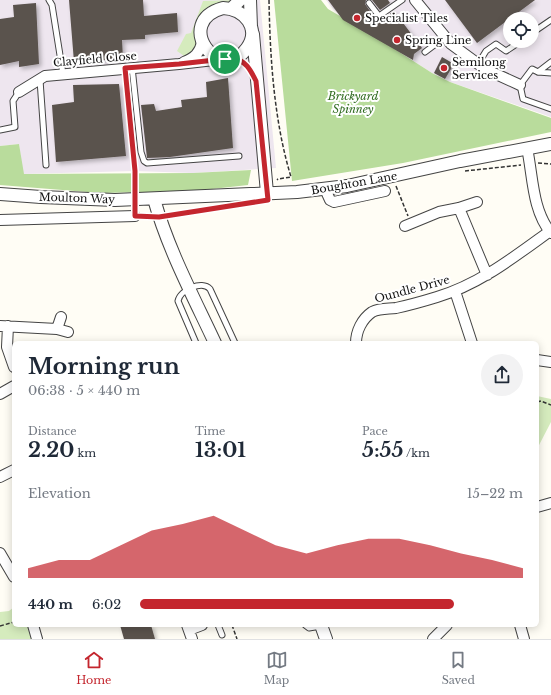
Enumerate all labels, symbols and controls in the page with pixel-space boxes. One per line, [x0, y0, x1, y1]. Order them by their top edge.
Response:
place label: Specialist Tiles [365, 11, 448, 25]
map controls [503, 12, 539, 48]
button: locate [503, 12, 539, 48]
marker: Specialist Tiles [352, 13, 362, 23]
place label: Spring Line [405, 33, 471, 47]
marker: Spring Line [392, 35, 402, 45]
pin [208, 42, 242, 76]
street label: Clayfield Close [53, 48, 137, 70]
icon: arrive [214, 48, 236, 70]
place label: Semilong Services [452, 55, 506, 82]
marker: Semilong Services [439, 63, 449, 73]
park label: Brickyard Spinney [327, 89, 379, 116]
street label: Boughton Lane [310, 169, 398, 197]
street label: Moulton Way [39, 190, 115, 206]
street label: Oundle Drive [373, 272, 451, 306]
text: Morning run [28, 353, 180, 380]
button: share [481, 354, 523, 396]
text: 06:38 · 5 × 440 m [28, 382, 140, 399]
text: Distance [28, 424, 77, 438]
text: Time [195, 424, 225, 438]
text: Pace [362, 424, 388, 438]
text: 2.20 [28, 438, 74, 462]
text: 13:01 [195, 438, 246, 462]
text: 5:55 [362, 438, 403, 462]
text: km [74, 446, 96, 460]
text: /km [403, 446, 430, 460]
text: Elevation [28, 485, 91, 502]
text: 15–22 m [467, 485, 523, 502]
text: 440 m [28, 596, 73, 613]
text: 6:02 [92, 596, 121, 613]
tab: Home [76, 649, 111, 687]
tab: Map [264, 649, 289, 687]
tab: Saved [442, 649, 475, 687]

